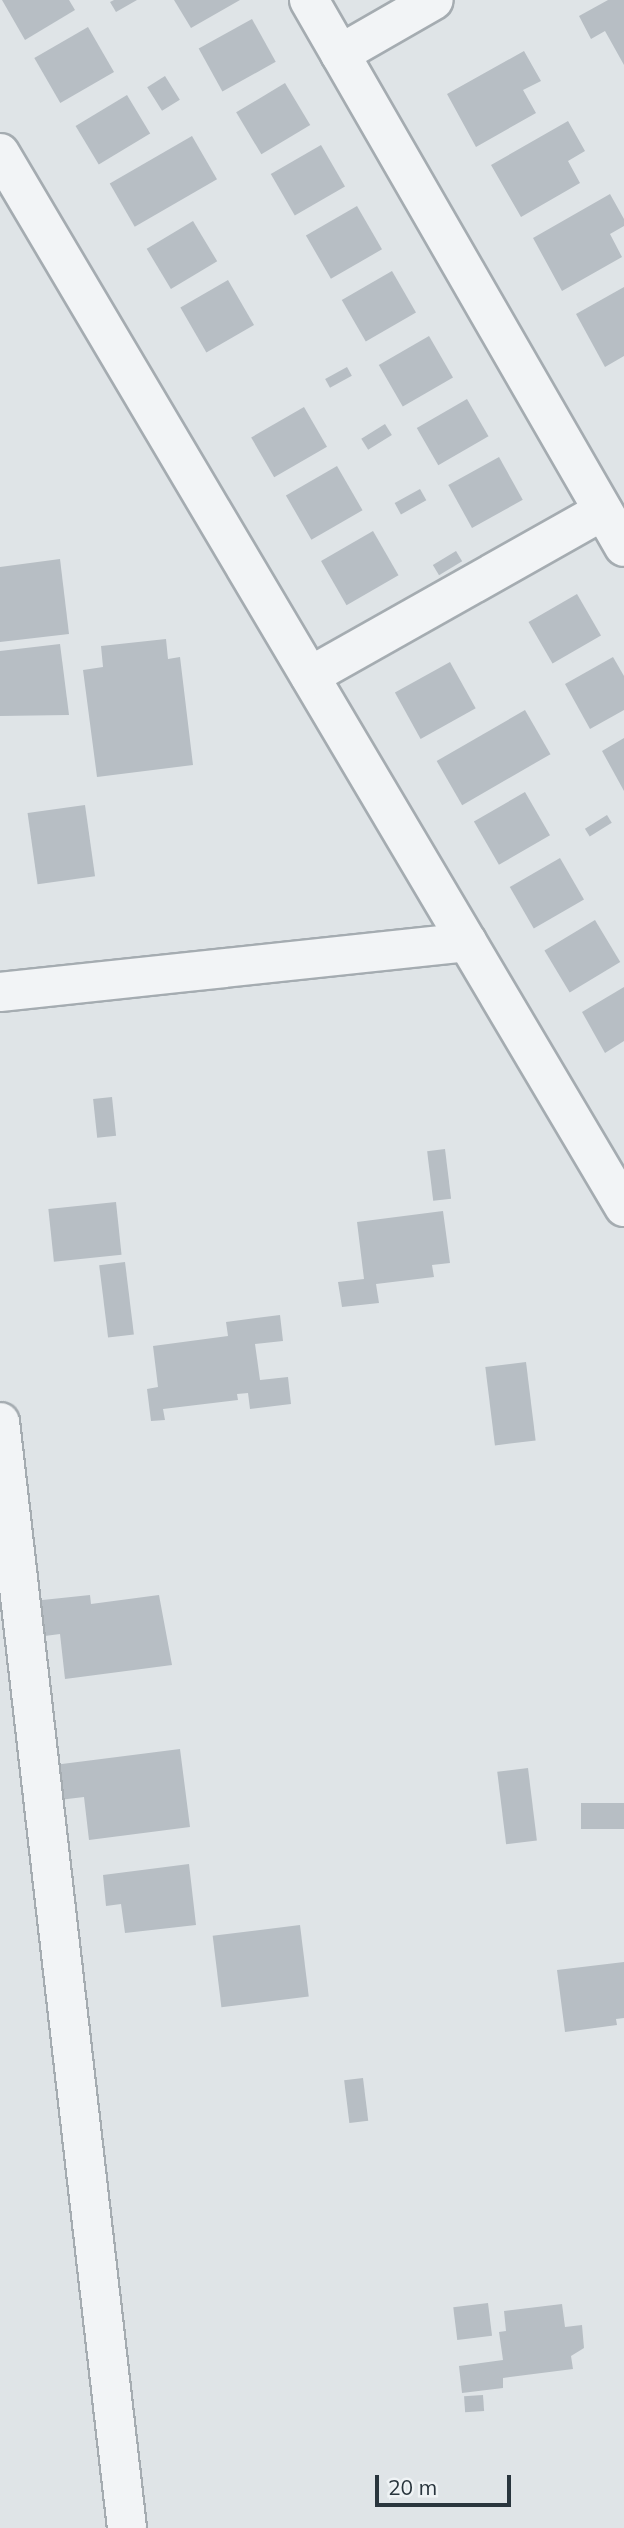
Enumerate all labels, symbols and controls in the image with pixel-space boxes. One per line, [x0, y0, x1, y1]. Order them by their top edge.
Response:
scale bar [379, 2462, 516, 2506]
text: 20 m [388, 2474, 437, 2500]

